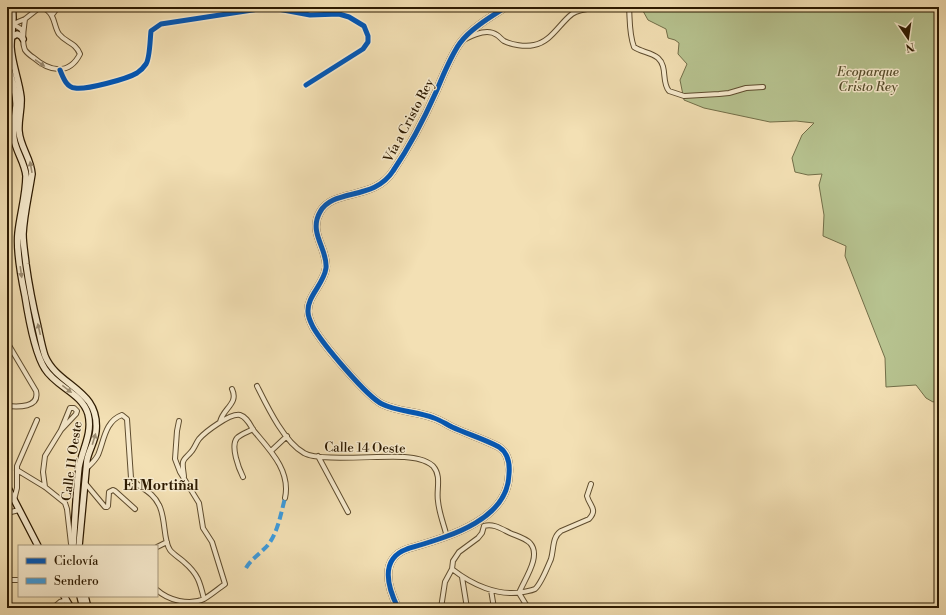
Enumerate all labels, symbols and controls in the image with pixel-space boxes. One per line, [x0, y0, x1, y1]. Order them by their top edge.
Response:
north arrow [888, 18, 928, 58]
text: N [904, 39, 916, 55]
one-way arrow [35, 59, 46, 67]
park label: Ecoparque Cristo Rey [836, 64, 899, 95]
street label: Vía a Cristo Rey [380, 75, 438, 166]
one-way arrow [27, 161, 33, 174]
one-way arrow [18, 266, 24, 278]
one-way arrow [35, 323, 41, 336]
one-way arrow [61, 385, 72, 393]
street label: Calle 11 Oeste [58, 420, 86, 502]
one-way arrow [91, 432, 97, 444]
street label: Calle 14 Oeste [324, 439, 406, 457]
district label: El Mortiñal [123, 477, 199, 495]
legend [18, 545, 158, 597]
text: Ciclovía [54, 554, 99, 569]
text: Sendero [54, 574, 99, 589]

